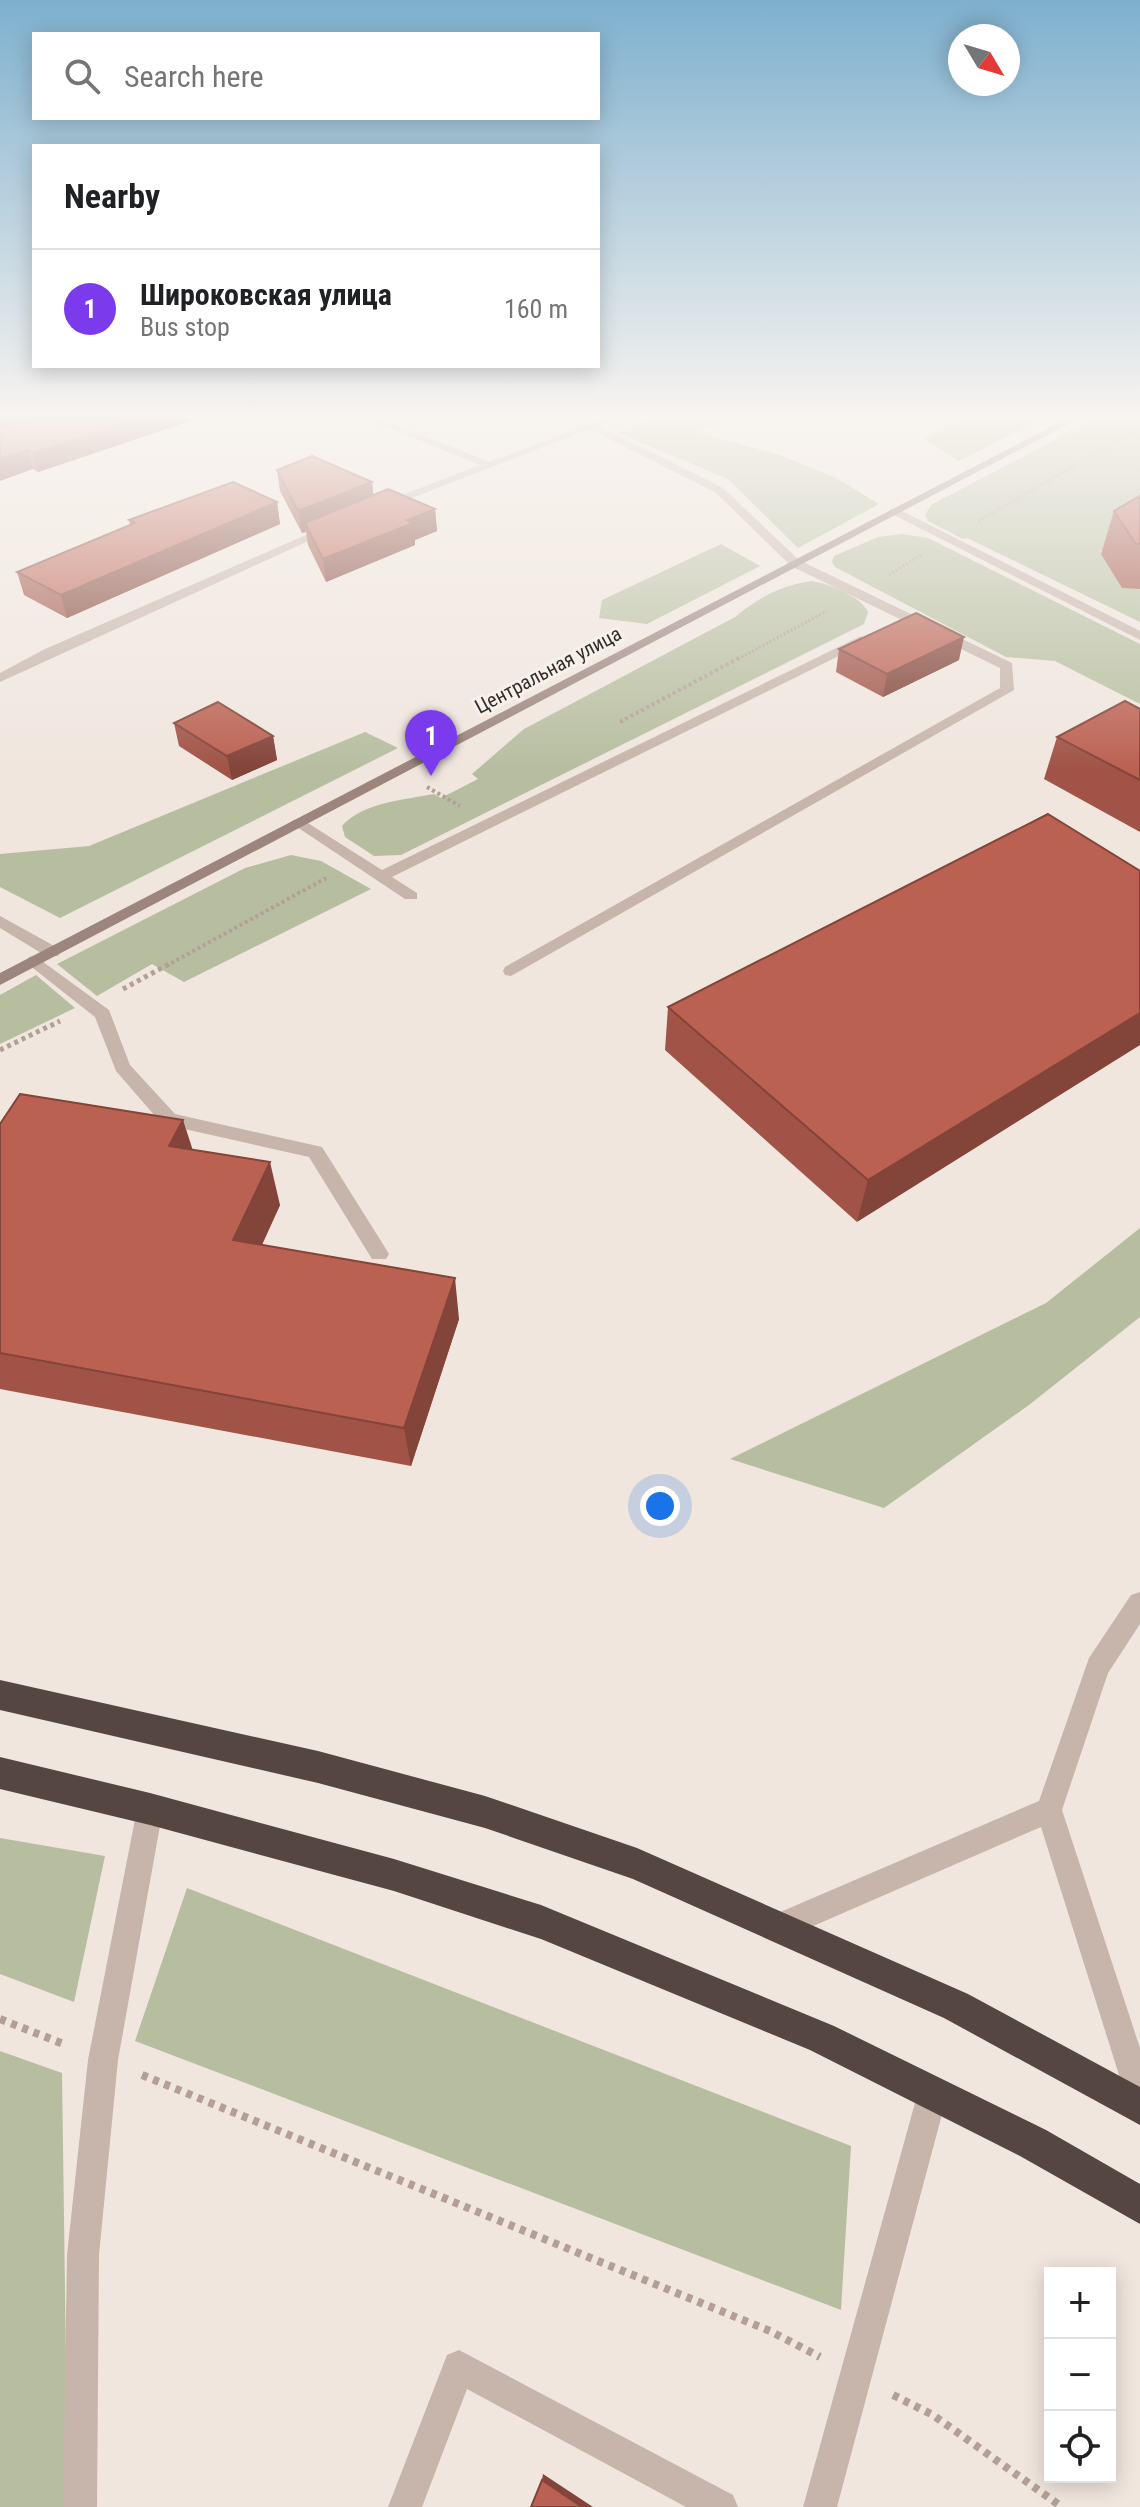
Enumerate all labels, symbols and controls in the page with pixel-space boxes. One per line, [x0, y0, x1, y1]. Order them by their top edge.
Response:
north arrow [948, 24, 1020, 96]
search box [32, 32, 600, 120]
icon: search [60, 54, 104, 98]
text: Search here [124, 59, 264, 94]
text: Nearby [64, 176, 160, 216]
text: Широковская улица [140, 277, 392, 312]
text: 1 [83, 294, 97, 324]
text: 160 m [504, 294, 568, 324]
text: Bus stop [140, 312, 230, 342]
street label: Центральная улица [471, 621, 625, 719]
pin: 1 [405, 710, 457, 776]
your location [640, 1486, 680, 1526]
map controls [1044, 2267, 1116, 2483]
button: + [1044, 2267, 1116, 2339]
button: − [1044, 2339, 1116, 2411]
button: locate [1044, 2411, 1116, 2483]

